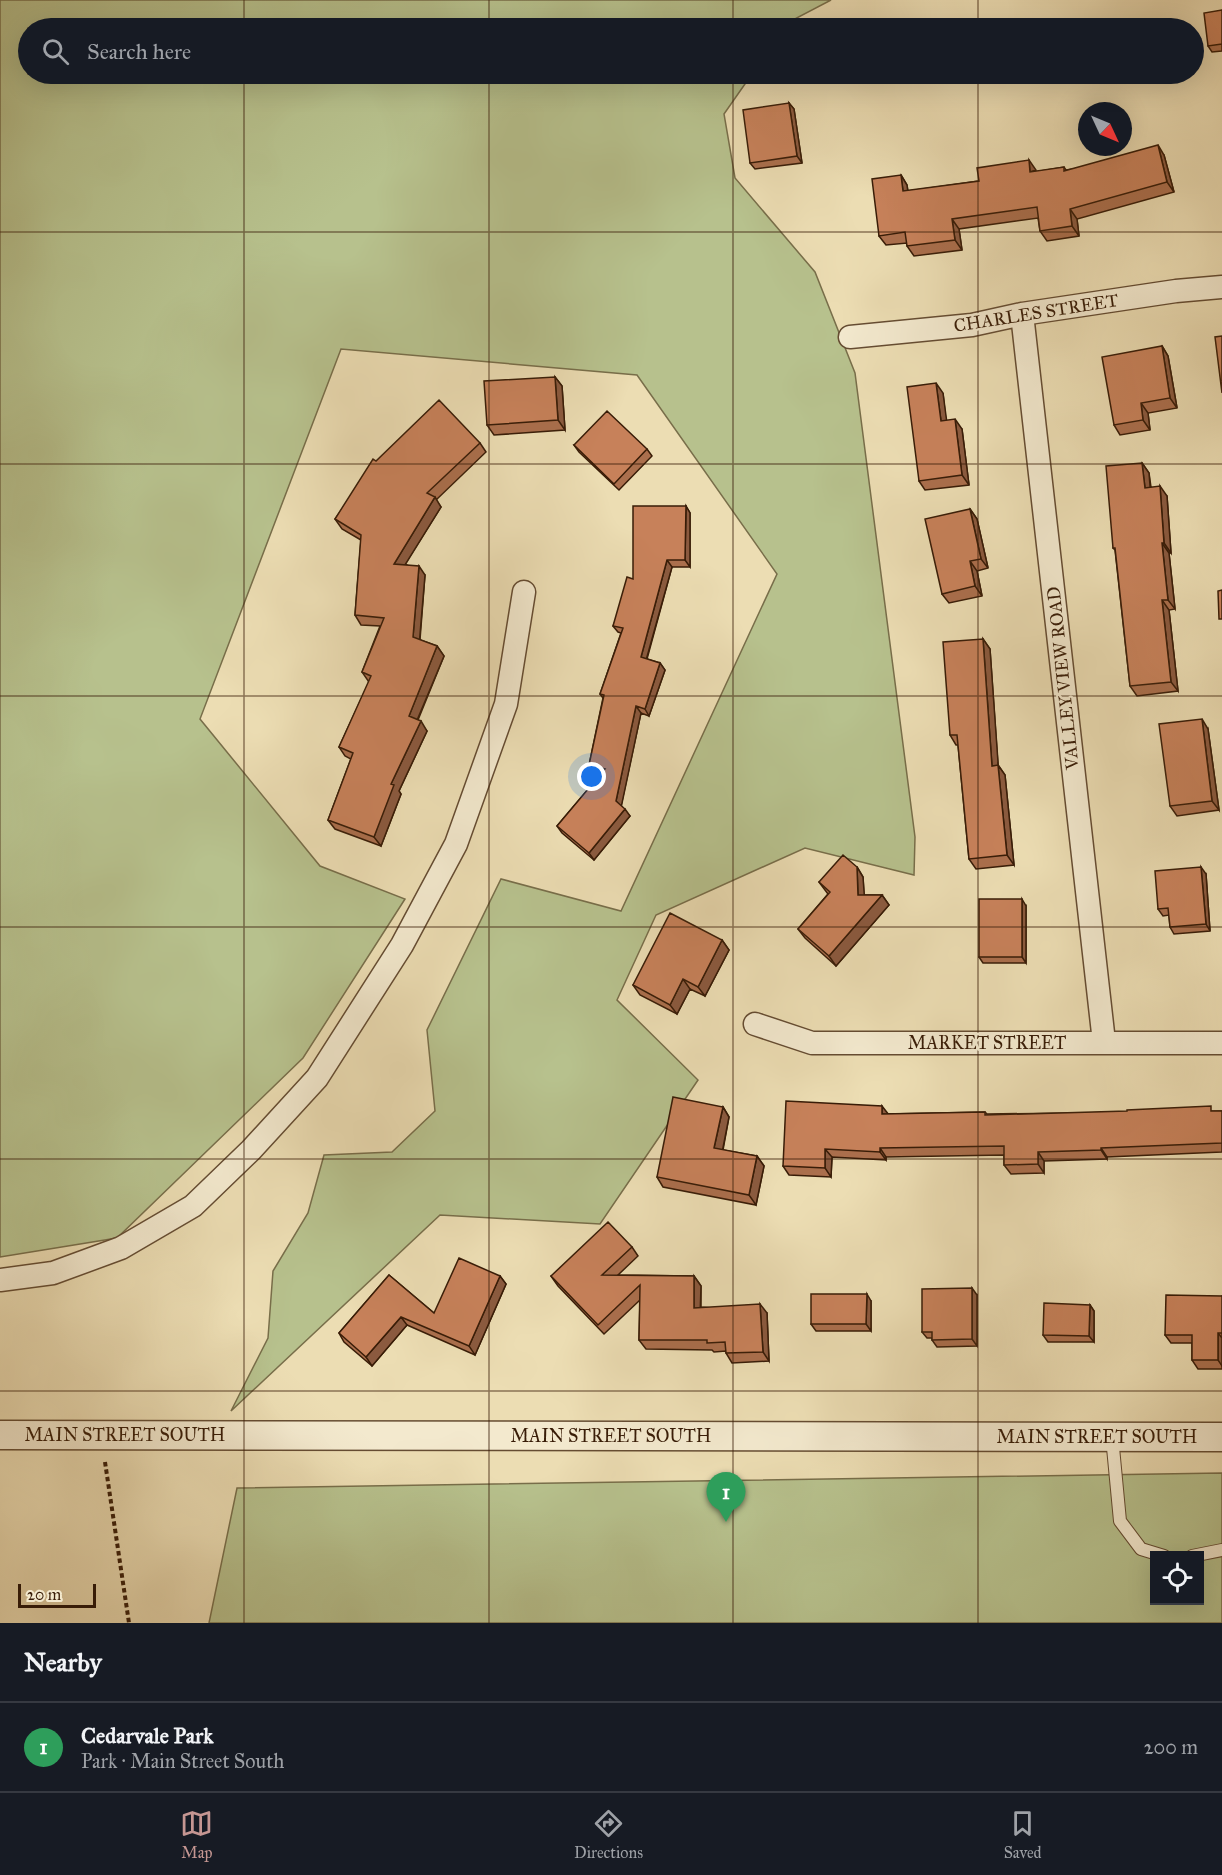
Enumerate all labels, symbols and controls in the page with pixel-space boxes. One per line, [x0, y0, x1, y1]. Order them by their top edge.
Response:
search box [18, 18, 1204, 84]
icon: search [39, 35, 72, 68]
text: Search here [87, 38, 191, 65]
north arrow [1078, 102, 1132, 156]
street label: CHARLES STREET [952, 289, 1120, 337]
street label: VALLEY VIEW ROAD [1042, 585, 1084, 772]
your location [577, 762, 606, 791]
street label: MARKET STREET [908, 1032, 1066, 1054]
street label: MAIN STREET SOUTH [25, 1424, 225, 1446]
street label: MAIN STREET SOUTH [511, 1425, 711, 1447]
street label: MAIN STREET SOUTH [997, 1426, 1197, 1448]
pin: 1 [706, 1472, 746, 1522]
map controls [1150, 1551, 1204, 1605]
button: locate [1150, 1551, 1204, 1605]
scale bar [18, 1581, 96, 1608]
text: 20 m [27, 1585, 61, 1604]
text: Nearby [24, 1646, 102, 1678]
text: Cedarvale Park [81, 1722, 213, 1749]
text: 1 [40, 1735, 47, 1759]
text: 200 m [1144, 1735, 1198, 1759]
text: Park · Main Street South [81, 1749, 284, 1773]
tab: Map [180, 1807, 213, 1862]
tab: Directions [574, 1807, 643, 1862]
tab: Saved [1004, 1807, 1042, 1862]

